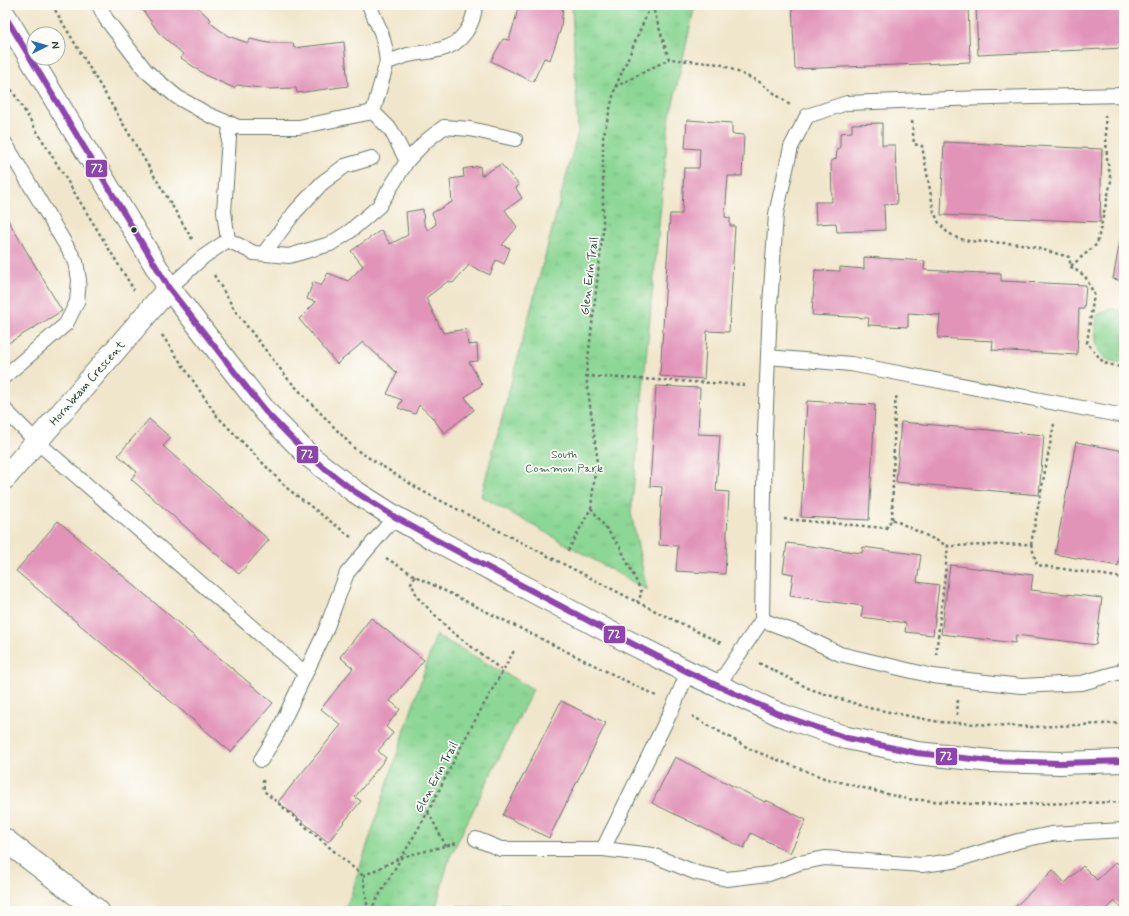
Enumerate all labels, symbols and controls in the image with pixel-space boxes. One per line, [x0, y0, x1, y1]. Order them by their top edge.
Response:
north arrow [26, 26, 66, 66]
text: N [48, 41, 62, 49]
line badge: 72 [85, 159, 108, 178]
text: 72 [91, 162, 103, 176]
unlabelled marker [129, 225, 139, 235]
street label: Glen Erin Trail [577, 236, 603, 316]
street label: Hornbeam Crescent [46, 338, 129, 430]
line badge: 72 [296, 445, 319, 464]
park label: South Common Park [525, 447, 603, 477]
text: 72 [301, 448, 313, 462]
line badge: 72 [603, 625, 626, 644]
text: 72 [608, 628, 620, 642]
street label: Glen Erin Trail [411, 739, 462, 816]
line badge: 72 [935, 747, 958, 766]
text: 72 [940, 750, 952, 764]

